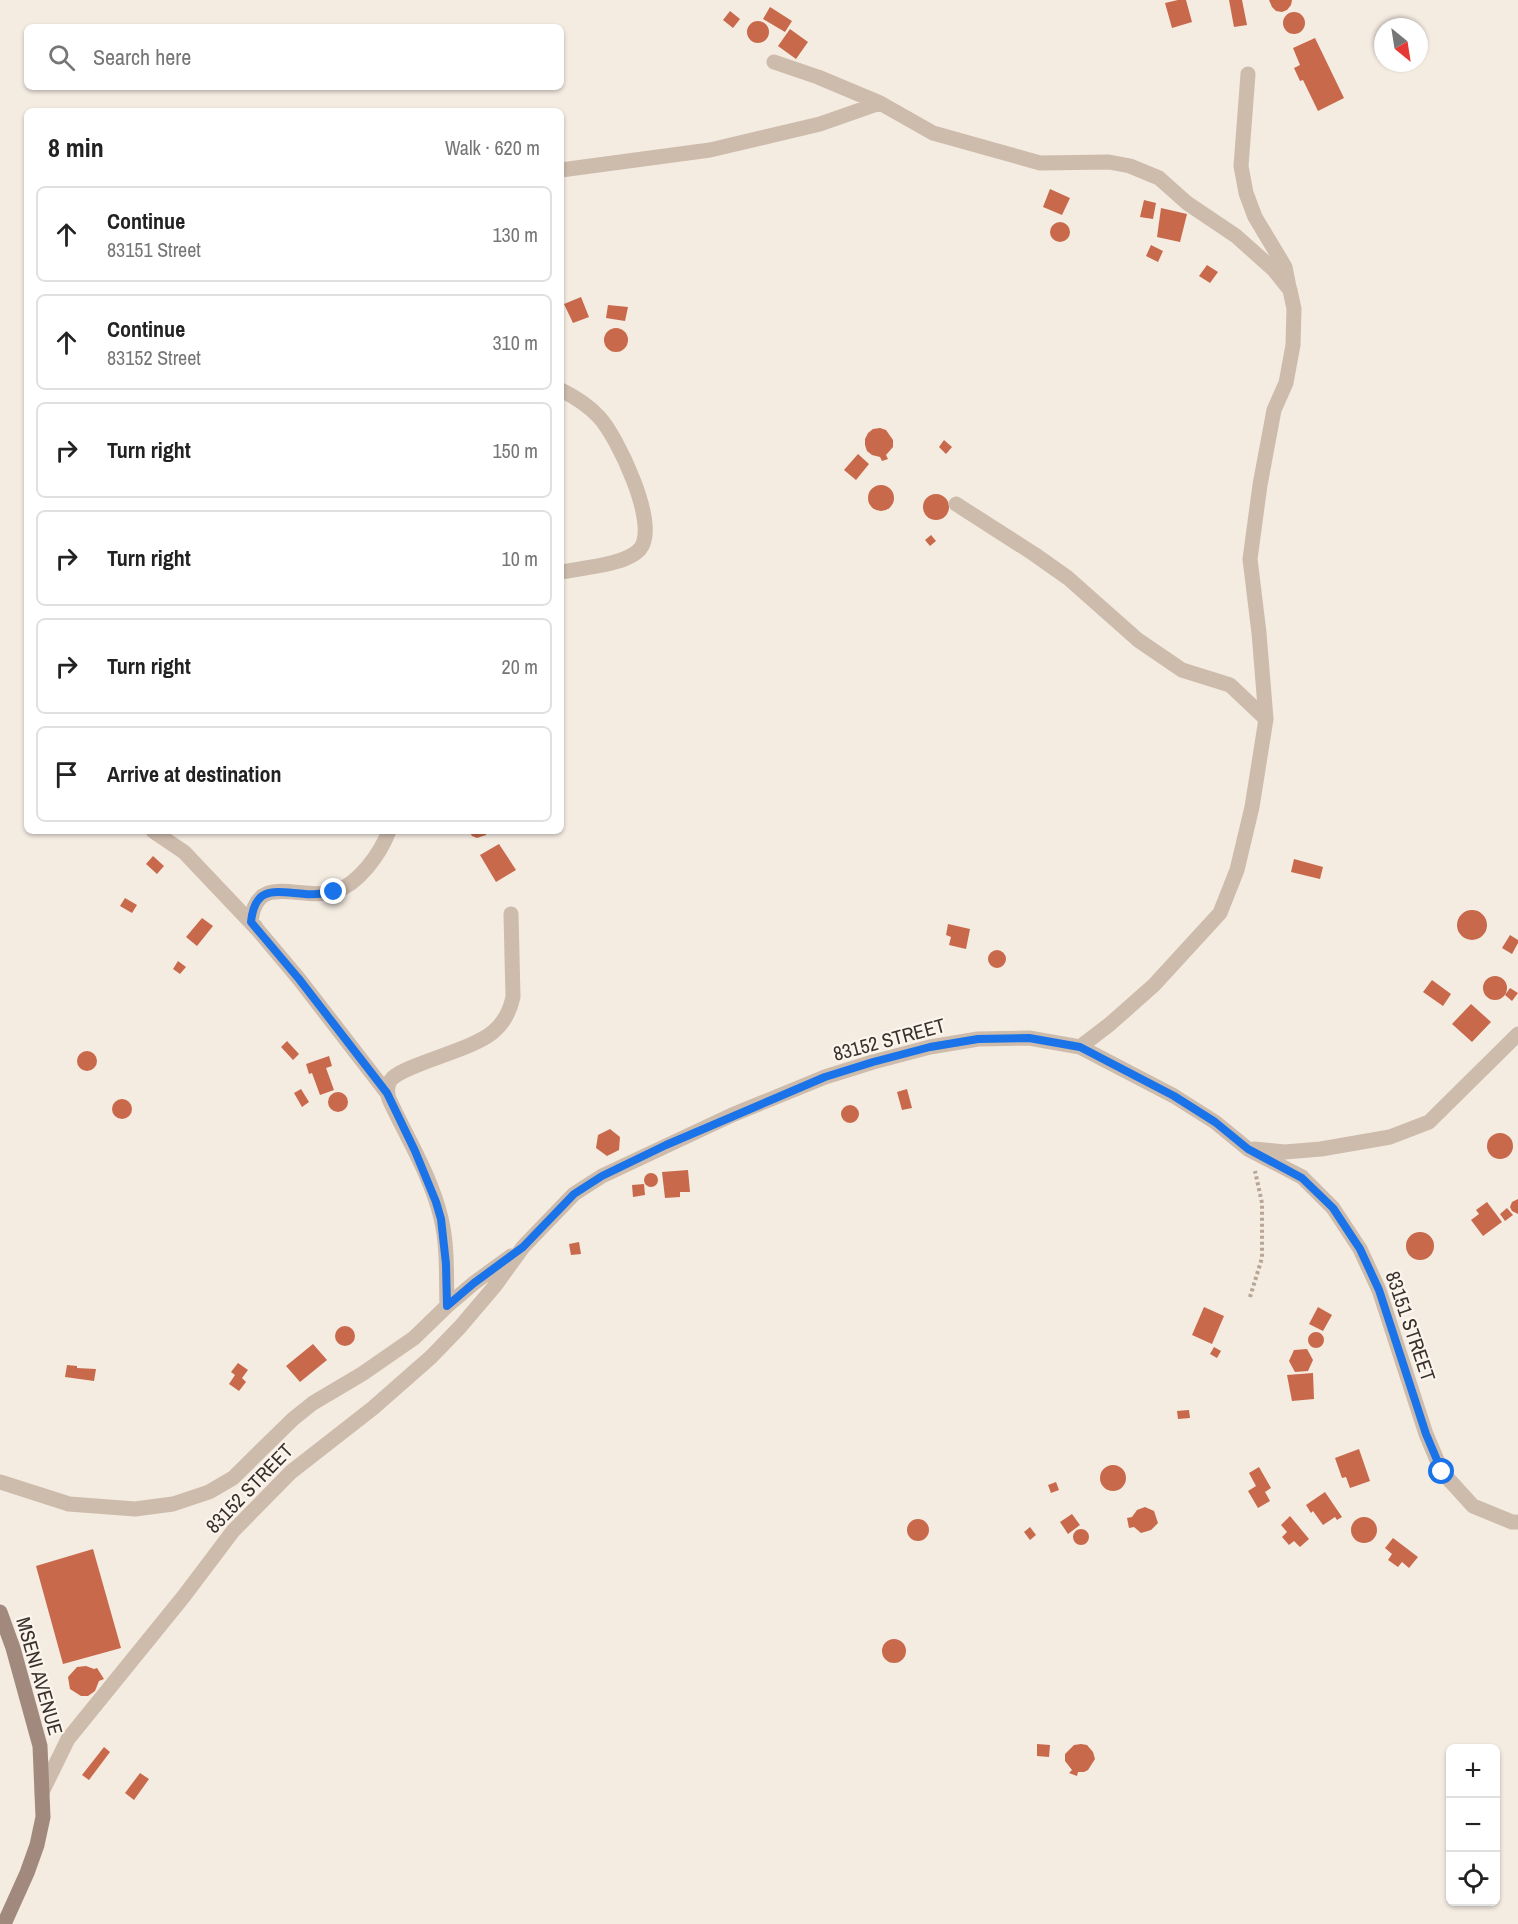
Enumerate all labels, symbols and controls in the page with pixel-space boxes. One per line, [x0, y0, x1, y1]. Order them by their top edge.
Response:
north arrow [1374, 18, 1428, 72]
search box [24, 24, 564, 90]
icon: search [45, 41, 78, 74]
text: Search here [93, 42, 191, 72]
text: 8 min [48, 130, 104, 165]
text: Walk · 620 m [445, 134, 540, 161]
text: Continue [107, 206, 185, 236]
icon: ahead [50, 218, 83, 251]
text: 130 m [492, 221, 538, 248]
text: 83151 Street [107, 236, 201, 263]
text: Continue [107, 314, 185, 344]
icon: ahead [50, 326, 83, 359]
text: 310 m [492, 329, 538, 356]
text: 83152 Street [107, 344, 201, 371]
icon: right [50, 434, 83, 467]
text: Turn right [107, 435, 191, 465]
text: 150 m [492, 437, 538, 464]
icon: right [50, 542, 83, 575]
text: Turn right [107, 543, 191, 573]
text: 10 m [502, 545, 538, 572]
icon: right [50, 650, 83, 683]
text: Turn right [107, 651, 191, 681]
text: 20 m [502, 653, 538, 680]
icon: arrive [50, 758, 83, 791]
text: Arrive at destination [107, 759, 281, 789]
route end [320, 878, 346, 904]
street label: 83152 STREET [830, 1011, 948, 1067]
street label: 83151 STREET [1380, 1267, 1442, 1385]
street label: 83152 STREET [199, 1437, 299, 1539]
route start [1428, 1458, 1454, 1484]
street label: MSENI AVENUE [10, 1614, 70, 1738]
map controls [1446, 1744, 1500, 1906]
button: + [1446, 1744, 1500, 1798]
button: − [1446, 1798, 1500, 1852]
button: locate [1446, 1852, 1500, 1906]

